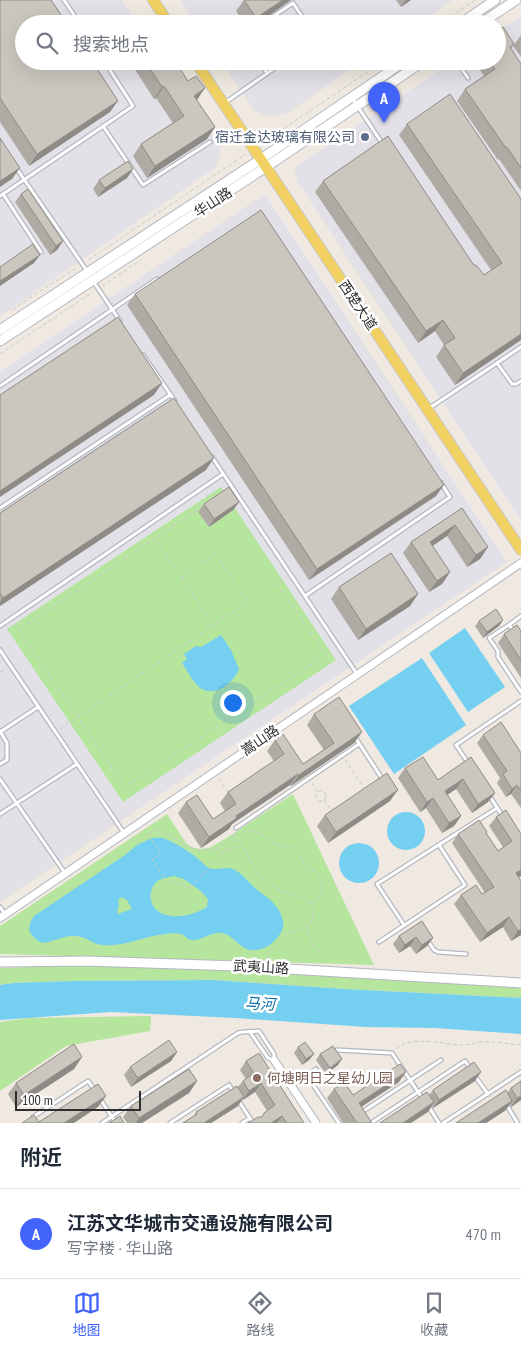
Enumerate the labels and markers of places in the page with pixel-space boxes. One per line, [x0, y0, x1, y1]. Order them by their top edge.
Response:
pin: A [368, 82, 400, 123]
place label: 宿迁金达玻璃有限公司 [215, 128, 355, 146]
marker: 宿迁金达玻璃有限公司 [359, 131, 371, 143]
place label: 何塘明日之星幼儿园 [267, 1069, 393, 1087]
marker: 何塘明日之星幼儿园 [251, 1072, 263, 1084]

